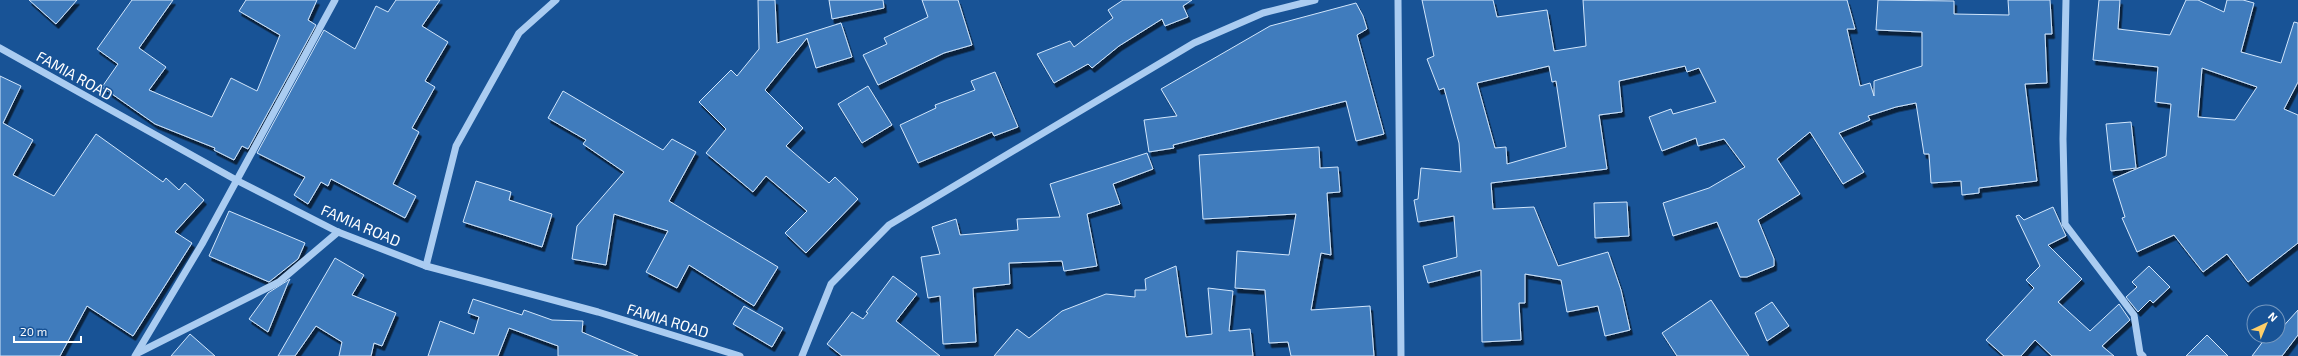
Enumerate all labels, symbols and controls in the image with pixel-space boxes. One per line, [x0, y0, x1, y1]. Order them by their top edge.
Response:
street label: FAMIA ROAD [34, 47, 116, 103]
street label: FAMIA ROAD [319, 200, 403, 250]
street label: FAMIA ROAD [625, 299, 711, 341]
north arrow [2246, 304, 2286, 344]
text: N [2266, 309, 2281, 324]
scale bar [14, 318, 81, 344]
text: 20 m [20, 324, 47, 338]

